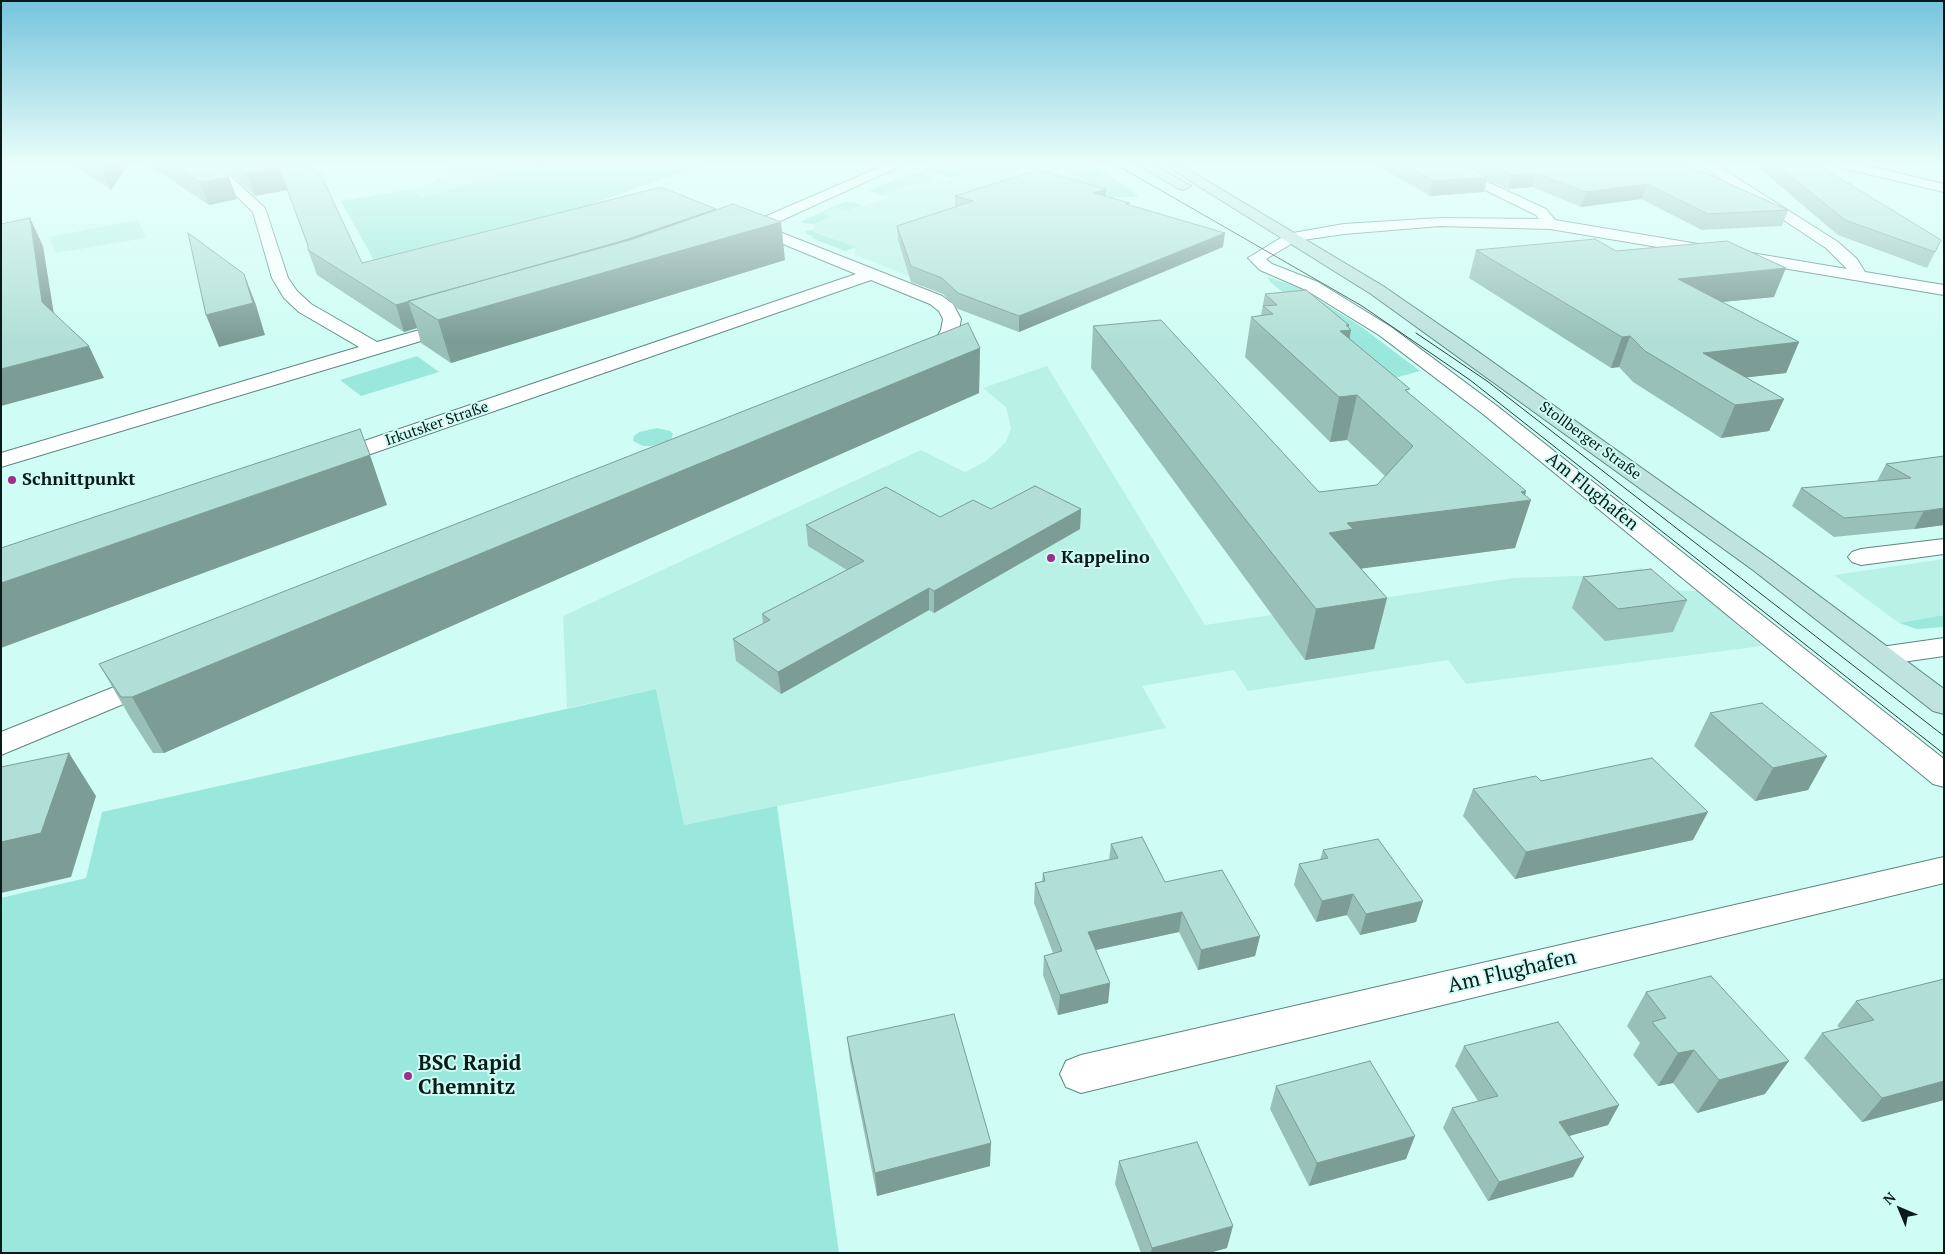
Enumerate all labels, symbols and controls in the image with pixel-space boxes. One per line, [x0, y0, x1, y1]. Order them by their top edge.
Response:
street label: Irkutsker Straße [383, 398, 491, 450]
street label: Stollberger Straße [1536, 398, 1644, 484]
street label: Am Flughafen [1542, 448, 1642, 536]
place label: Schnittpunkt [22, 469, 135, 491]
marker: Schnittpunkt [6, 474, 18, 486]
place label: Kappelino [1061, 547, 1150, 569]
marker: Kappelino [1045, 552, 1057, 564]
street label: Am Flughafen [1445, 945, 1579, 999]
place label: BSC Rapid Chemnitz [418, 1051, 521, 1101]
marker: BSC Rapid Chemnitz [402, 1070, 414, 1082]
north arrow [1875, 1184, 1925, 1234]
text: N [1879, 1188, 1900, 1209]

